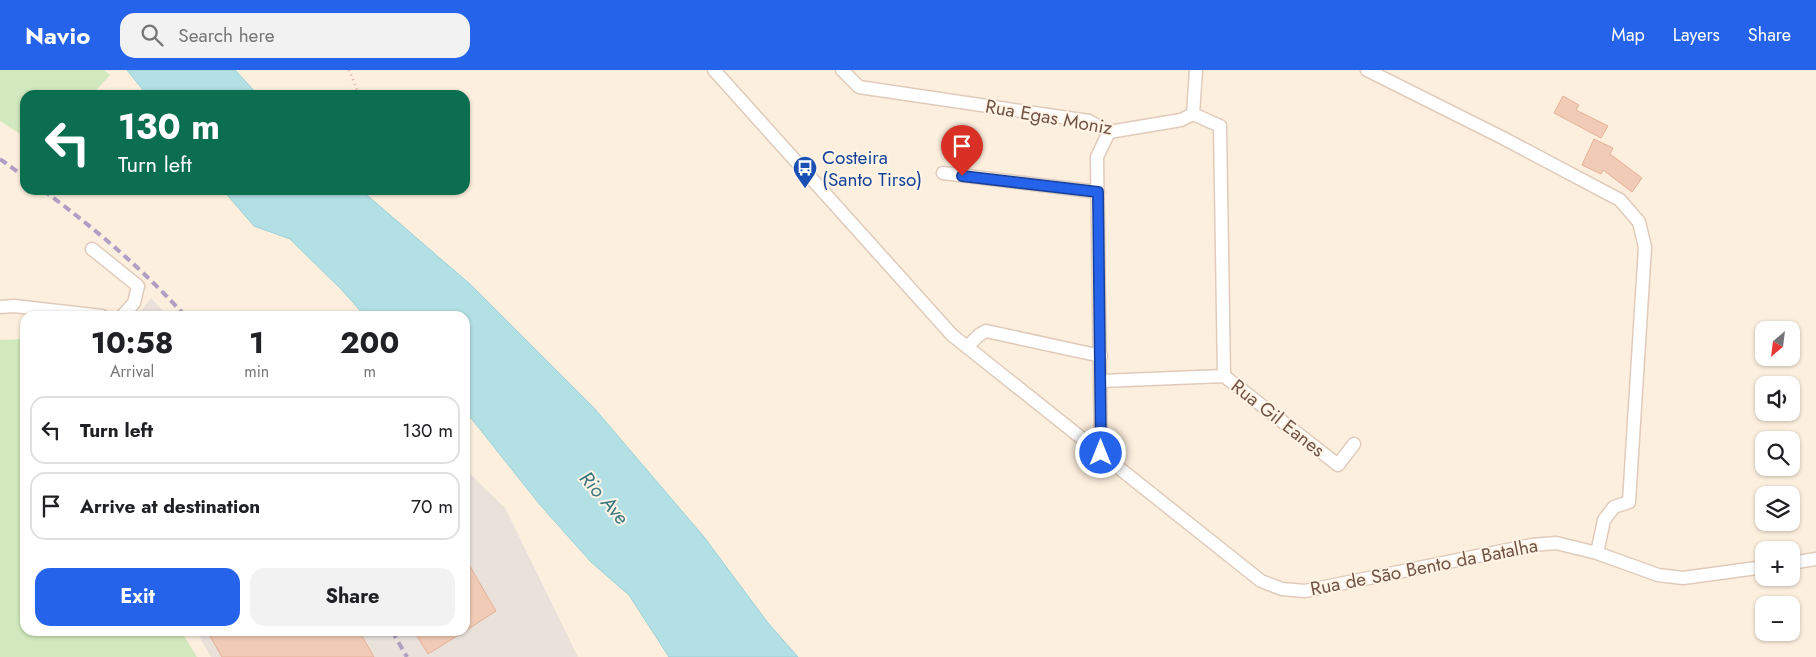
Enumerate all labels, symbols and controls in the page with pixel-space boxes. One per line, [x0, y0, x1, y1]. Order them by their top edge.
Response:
search box [120, 13, 470, 58]
text: Navio [25, 18, 90, 53]
icon: search [138, 21, 166, 49]
text: Search here [178, 22, 274, 49]
text: Map [1611, 22, 1645, 48]
text: Layers [1673, 22, 1720, 48]
text: Share [1748, 22, 1791, 48]
street label: Rua Egas Moniz [983, 93, 1115, 142]
text: 130 m [118, 102, 220, 152]
icon: left [35, 110, 100, 175]
pin [941, 125, 983, 176]
icon: arrive [948, 132, 976, 160]
place label: Costeira (Santo Tirso) [822, 144, 922, 193]
text: Turn left [118, 148, 192, 180]
bus stop icon: Costeira (Santo Tirso) [792, 155, 818, 189]
text: 10:58 [91, 321, 174, 364]
text: 1 [249, 321, 264, 364]
text: 200 [340, 321, 399, 364]
north arrow [1755, 321, 1800, 366]
map controls [1755, 321, 1800, 641]
text: Arrival [110, 360, 154, 383]
text: min [244, 360, 269, 383]
text: m [363, 360, 376, 383]
street label: Rua Gil Eanes [1225, 373, 1331, 463]
button: sound [1755, 376, 1800, 421]
icon: left [37, 416, 65, 444]
text: Turn left [80, 417, 153, 444]
text: 130 m [402, 417, 453, 444]
position arrow [1074, 426, 1126, 478]
button: search [1755, 431, 1800, 476]
water label: Rio Ave [573, 465, 635, 531]
button: layers [1755, 486, 1800, 531]
icon: arrive [37, 492, 65, 520]
text: Arrive at destination [80, 493, 260, 520]
text: 70 m [411, 493, 453, 520]
street label: Rua de São Bento da Batalha [1308, 532, 1540, 602]
button: + [1755, 541, 1800, 586]
button: Exit [35, 568, 240, 626]
button: Share [250, 568, 455, 626]
button: − [1755, 596, 1800, 641]

